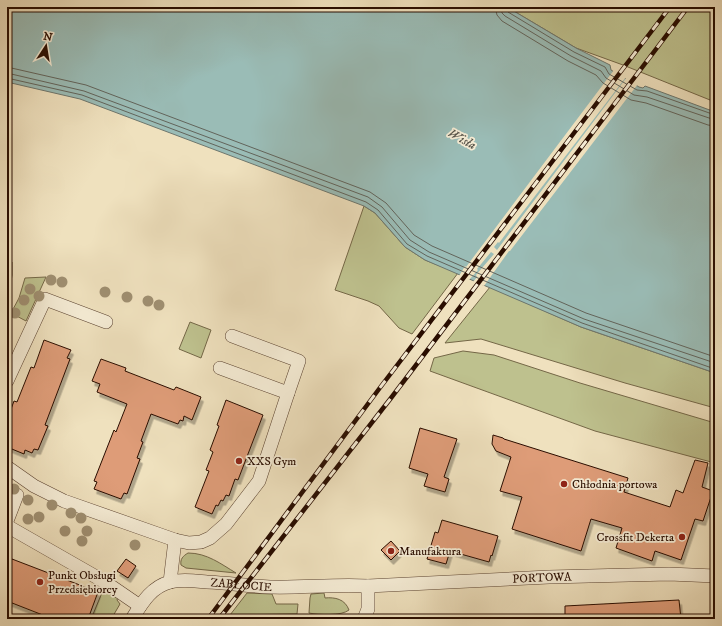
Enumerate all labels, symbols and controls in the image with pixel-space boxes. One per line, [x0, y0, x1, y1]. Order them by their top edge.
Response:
north arrow [26, 26, 66, 66]
text: N [42, 29, 54, 45]
water label: Wisła [445, 125, 479, 153]
place label: XXS Gym [247, 454, 296, 469]
marker: XXS Gym [234, 456, 244, 466]
place label: Chłodnia portowa [572, 477, 658, 492]
marker: Chłodnia portowa [559, 479, 569, 489]
place label: Crossfit Dekerta [596, 530, 675, 545]
marker: Crossfit Dekerta [677, 532, 687, 542]
place label: Manufaktura [399, 544, 462, 559]
marker: Manufaktura [386, 546, 396, 556]
place label: Punkt Obsługi Przedsiębiorcy [48, 568, 118, 597]
street label: PORTOWA [512, 569, 572, 586]
street label: ZABŁOCIE [210, 575, 273, 595]
marker: Punkt Obsługi Przedsiębiorcy [35, 577, 45, 587]

